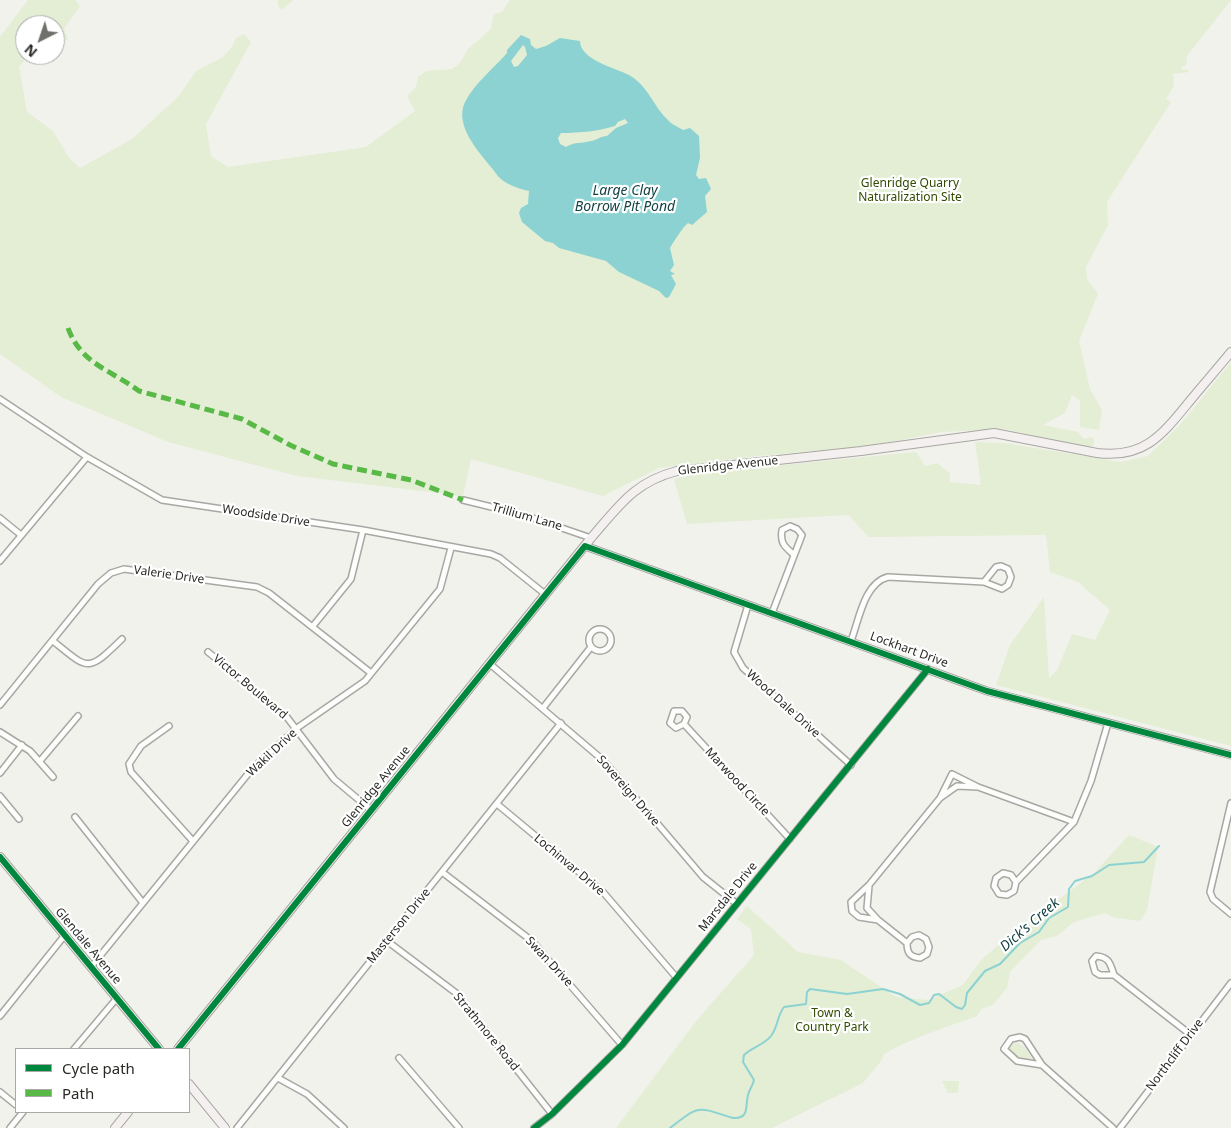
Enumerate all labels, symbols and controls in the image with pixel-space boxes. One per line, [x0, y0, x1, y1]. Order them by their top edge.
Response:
north arrow [15, 15, 65, 65]
text: N [20, 40, 41, 62]
park label: Glenridge Quarry Naturalization Site [858, 177, 962, 205]
water label: Large Clay Borrow Pit Pond [575, 183, 675, 216]
street label: Glenridge Avenue [677, 454, 779, 478]
street label: Trillium Lane [490, 500, 564, 534]
street label: Woodside Drive [221, 502, 311, 530]
street label: Valerie Drive [133, 563, 205, 587]
street label: Lockhart Drive [868, 629, 950, 671]
street label: Victor Boulevard [210, 652, 290, 722]
street label: Wood Dale Drive [743, 667, 823, 741]
street label: Wakil Drive [244, 726, 300, 780]
street label: Glenridge Avenue [339, 743, 413, 831]
street label: Marwood Circle [702, 745, 772, 819]
street label: Sovereign Drive [593, 753, 663, 829]
street label: Lochinvar Drive [531, 831, 607, 899]
street label: Marsdale Drive [696, 859, 760, 935]
street label: Masterson Drive [364, 885, 434, 967]
water label: Dick's Creek [997, 895, 1063, 955]
street label: Glendale Avenue [52, 905, 124, 987]
street label: Swan Drive [522, 934, 576, 990]
street label: Strathmore Road [450, 990, 522, 1074]
park label: Town & Country Park [795, 1007, 869, 1035]
street label: Northcliff Drive [1143, 1016, 1207, 1094]
legend [15, 1048, 190, 1113]
text: Cycle path [62, 1058, 135, 1078]
text: Path [62, 1083, 94, 1103]

